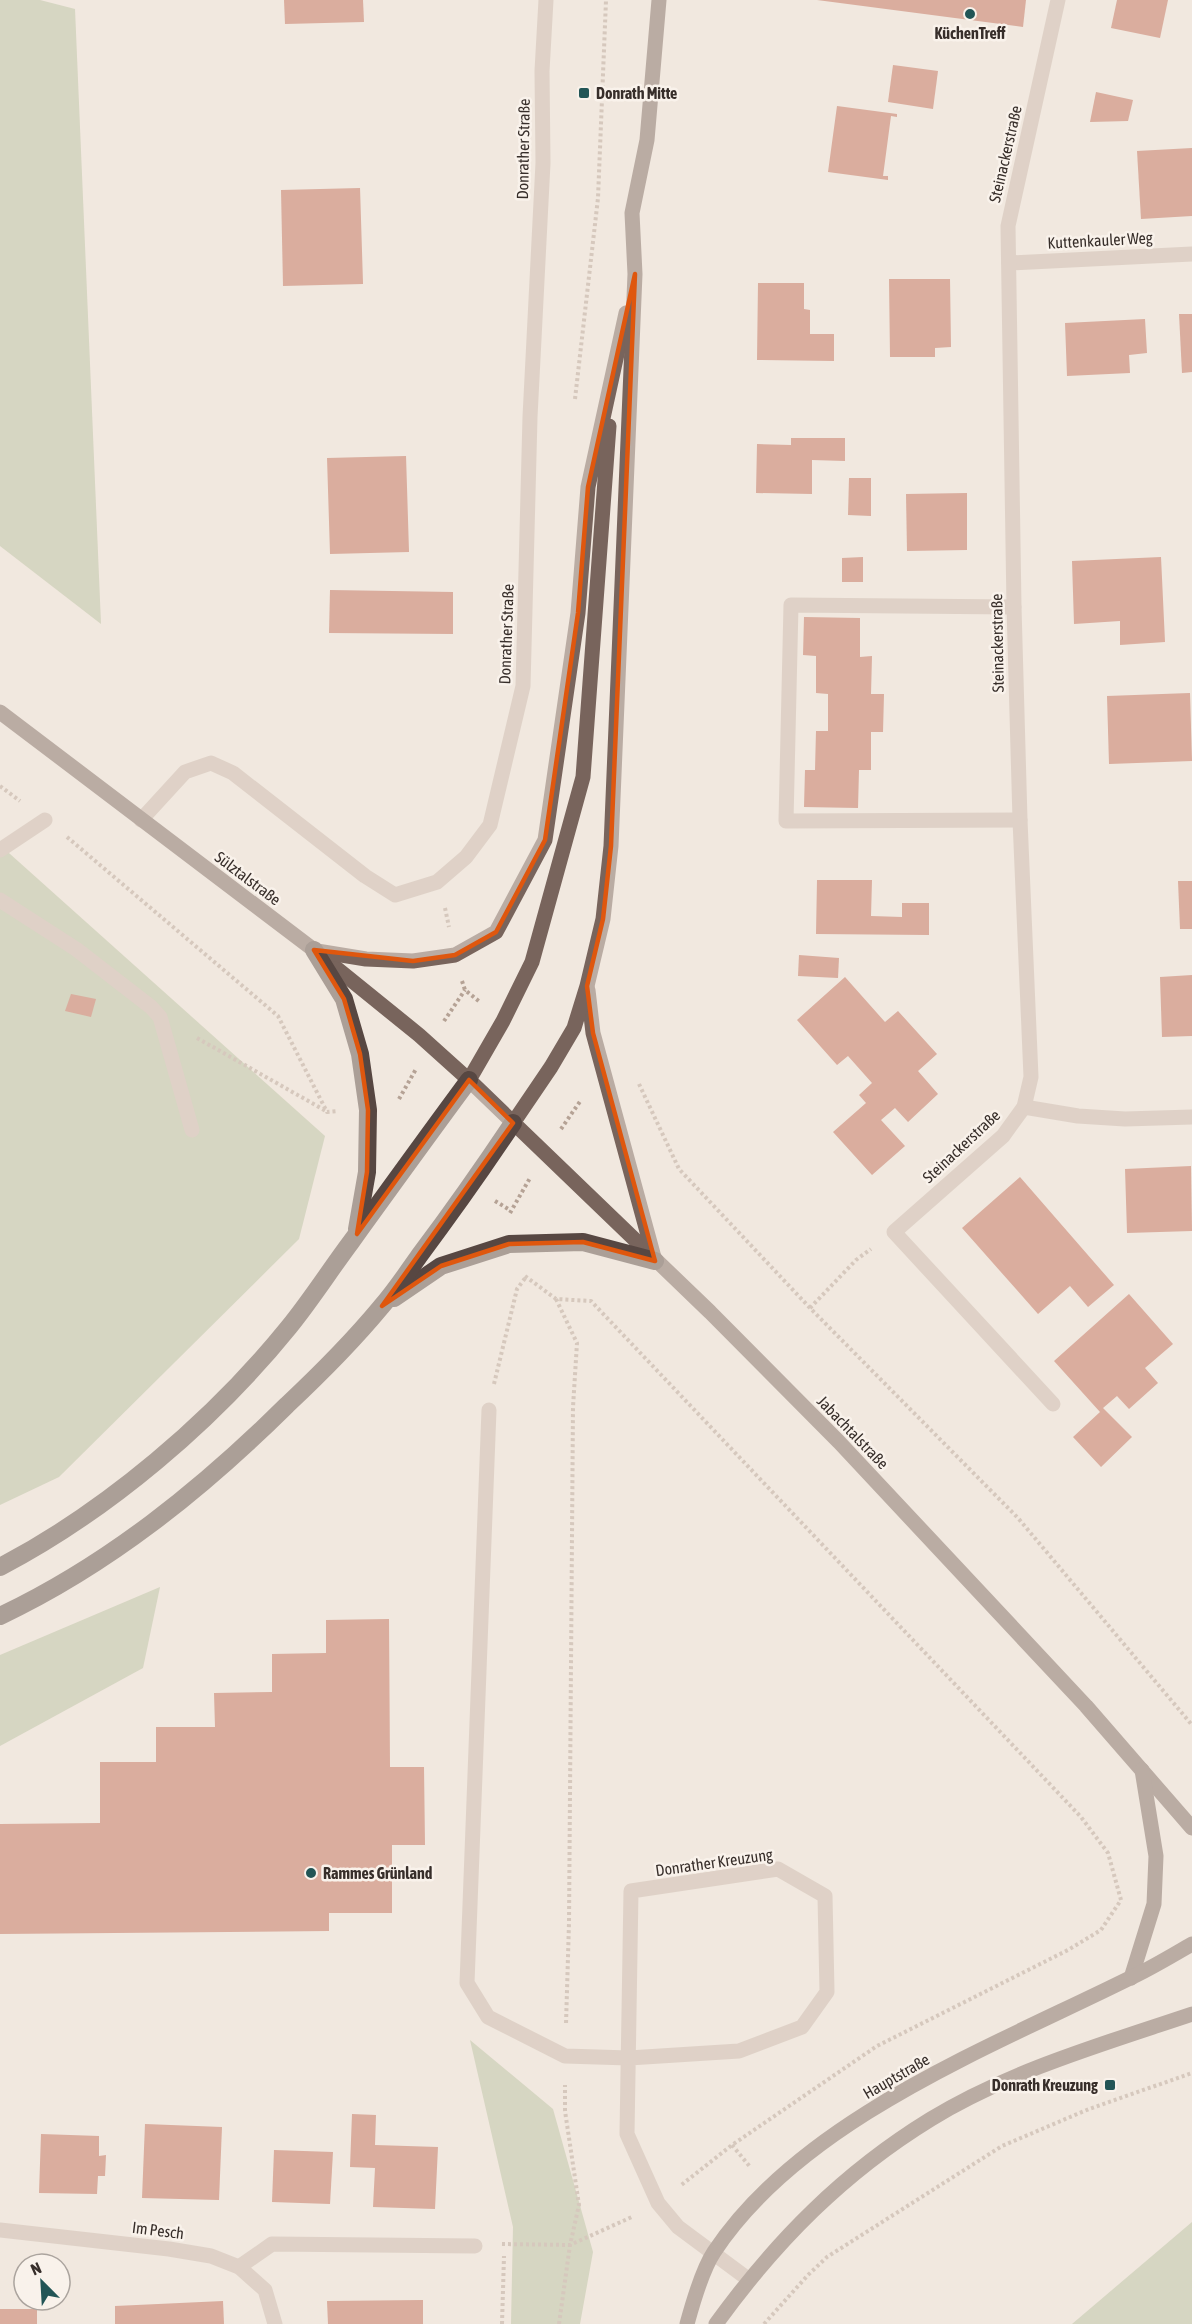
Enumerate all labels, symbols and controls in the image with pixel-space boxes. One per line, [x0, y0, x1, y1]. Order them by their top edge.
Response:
marker: KüchenTreff [963, 7, 977, 21]
place label: KüchenTreff [935, 24, 1006, 42]
place label: Donrath Mitte [596, 84, 677, 102]
marker: Donrath Mitte [577, 86, 591, 100]
street label: Donrather Straße [513, 99, 533, 199]
street label: Steinackerstraße [985, 104, 1025, 204]
street label: Kuttenkauler Weg [1047, 228, 1153, 253]
street label: Donrather Straße [495, 583, 517, 685]
street label: Steinackerstraße [987, 593, 1007, 693]
street label: Sülztalstraße [212, 847, 284, 909]
street label: Steinackerstraße [919, 1106, 1003, 1186]
street label: Jabachtalstraße [814, 1392, 892, 1472]
street label: Donrather Kreuzung [654, 1845, 774, 1880]
place label: Rammes Grünland [323, 1864, 433, 1882]
marker: Rammes Grünland [304, 1866, 318, 1880]
street label: Hauptstraße [860, 2050, 933, 2103]
place label: Donrath Kreuzung [992, 2076, 1098, 2094]
marker: Donrath Kreuzung [1103, 2078, 1117, 2092]
street label: Im Pesch [131, 2218, 185, 2242]
north arrow [12, 2252, 72, 2312]
text: N [28, 2258, 44, 2278]

